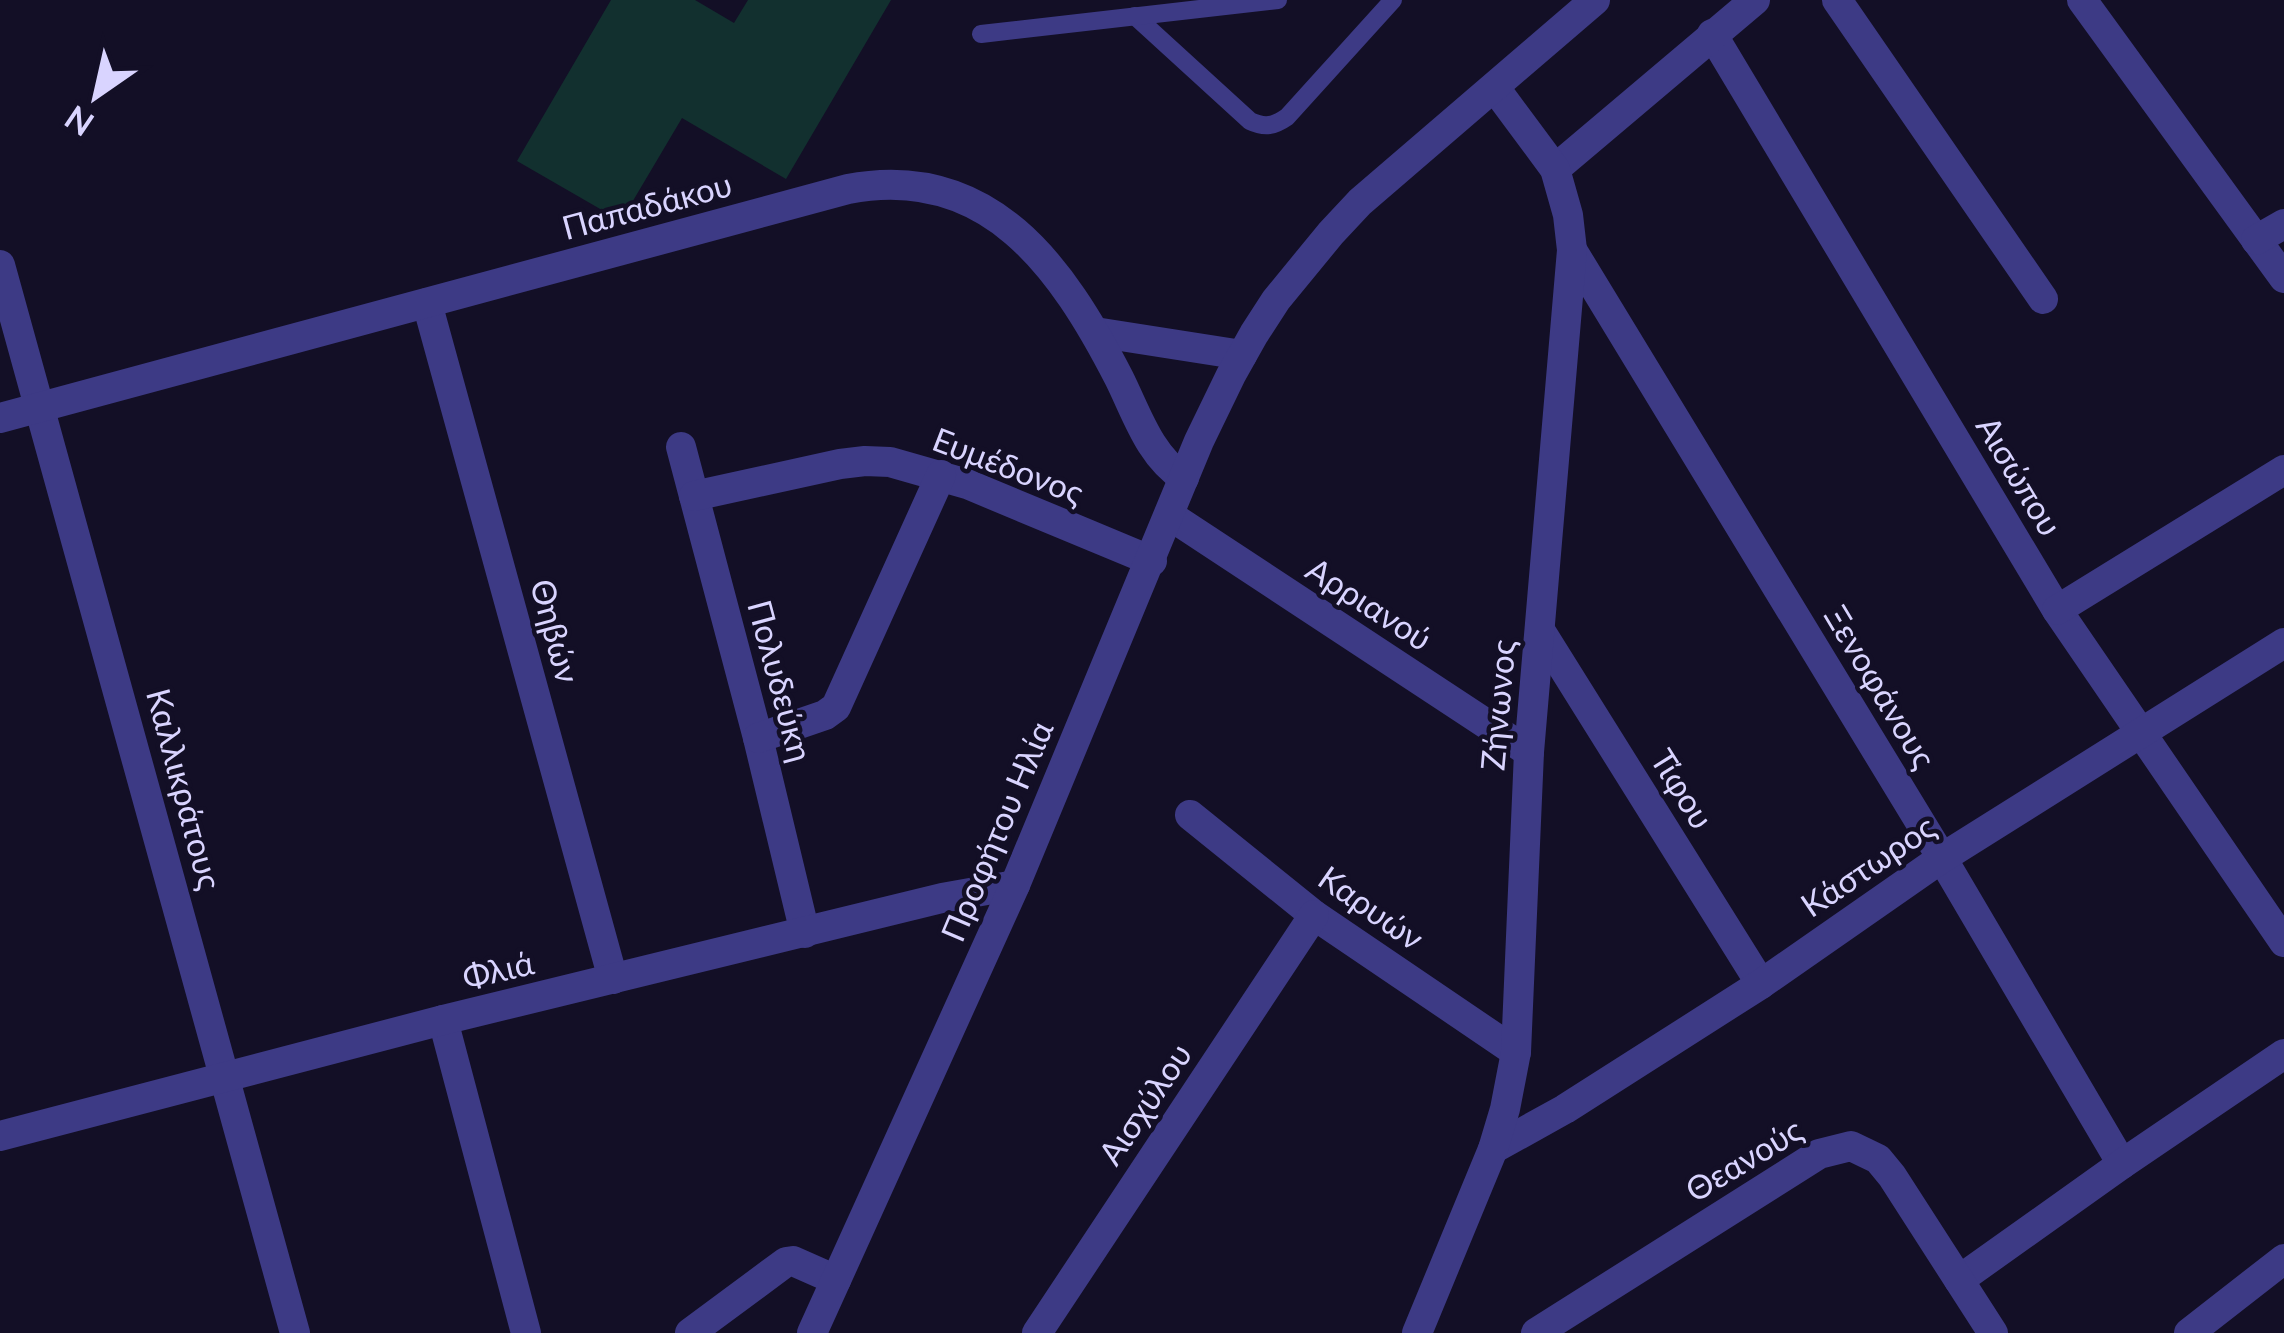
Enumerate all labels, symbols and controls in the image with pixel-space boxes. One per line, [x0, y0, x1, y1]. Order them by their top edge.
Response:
north arrow [36, 36, 156, 156]
text: N [57, 98, 100, 145]
street label: Παπαδάκου [557, 163, 736, 247]
street label: Αισώπου [1969, 408, 2071, 542]
street label: Ευμέδονος [927, 418, 1089, 512]
street label: Αρριανού [1299, 548, 1440, 658]
street label: Θηβών [523, 574, 589, 687]
street label: Πολυδεύκη [740, 595, 822, 766]
street label: Ξενοφάνους [1817, 598, 1945, 775]
street label: Ζήνωνος [1471, 638, 1523, 772]
street label: Καλλικράτους [139, 684, 231, 894]
street label: Προφήτου Ηλία [932, 714, 1061, 947]
street label: Τίφου [1643, 741, 1723, 836]
street label: Κάστωρος [1793, 806, 1942, 925]
street label: Καρυών [1311, 857, 1432, 958]
street label: Φλιά [458, 941, 538, 997]
street label: Αισχύλου [1089, 1035, 1199, 1172]
street label: Θεανούς [1678, 1109, 1809, 1210]

